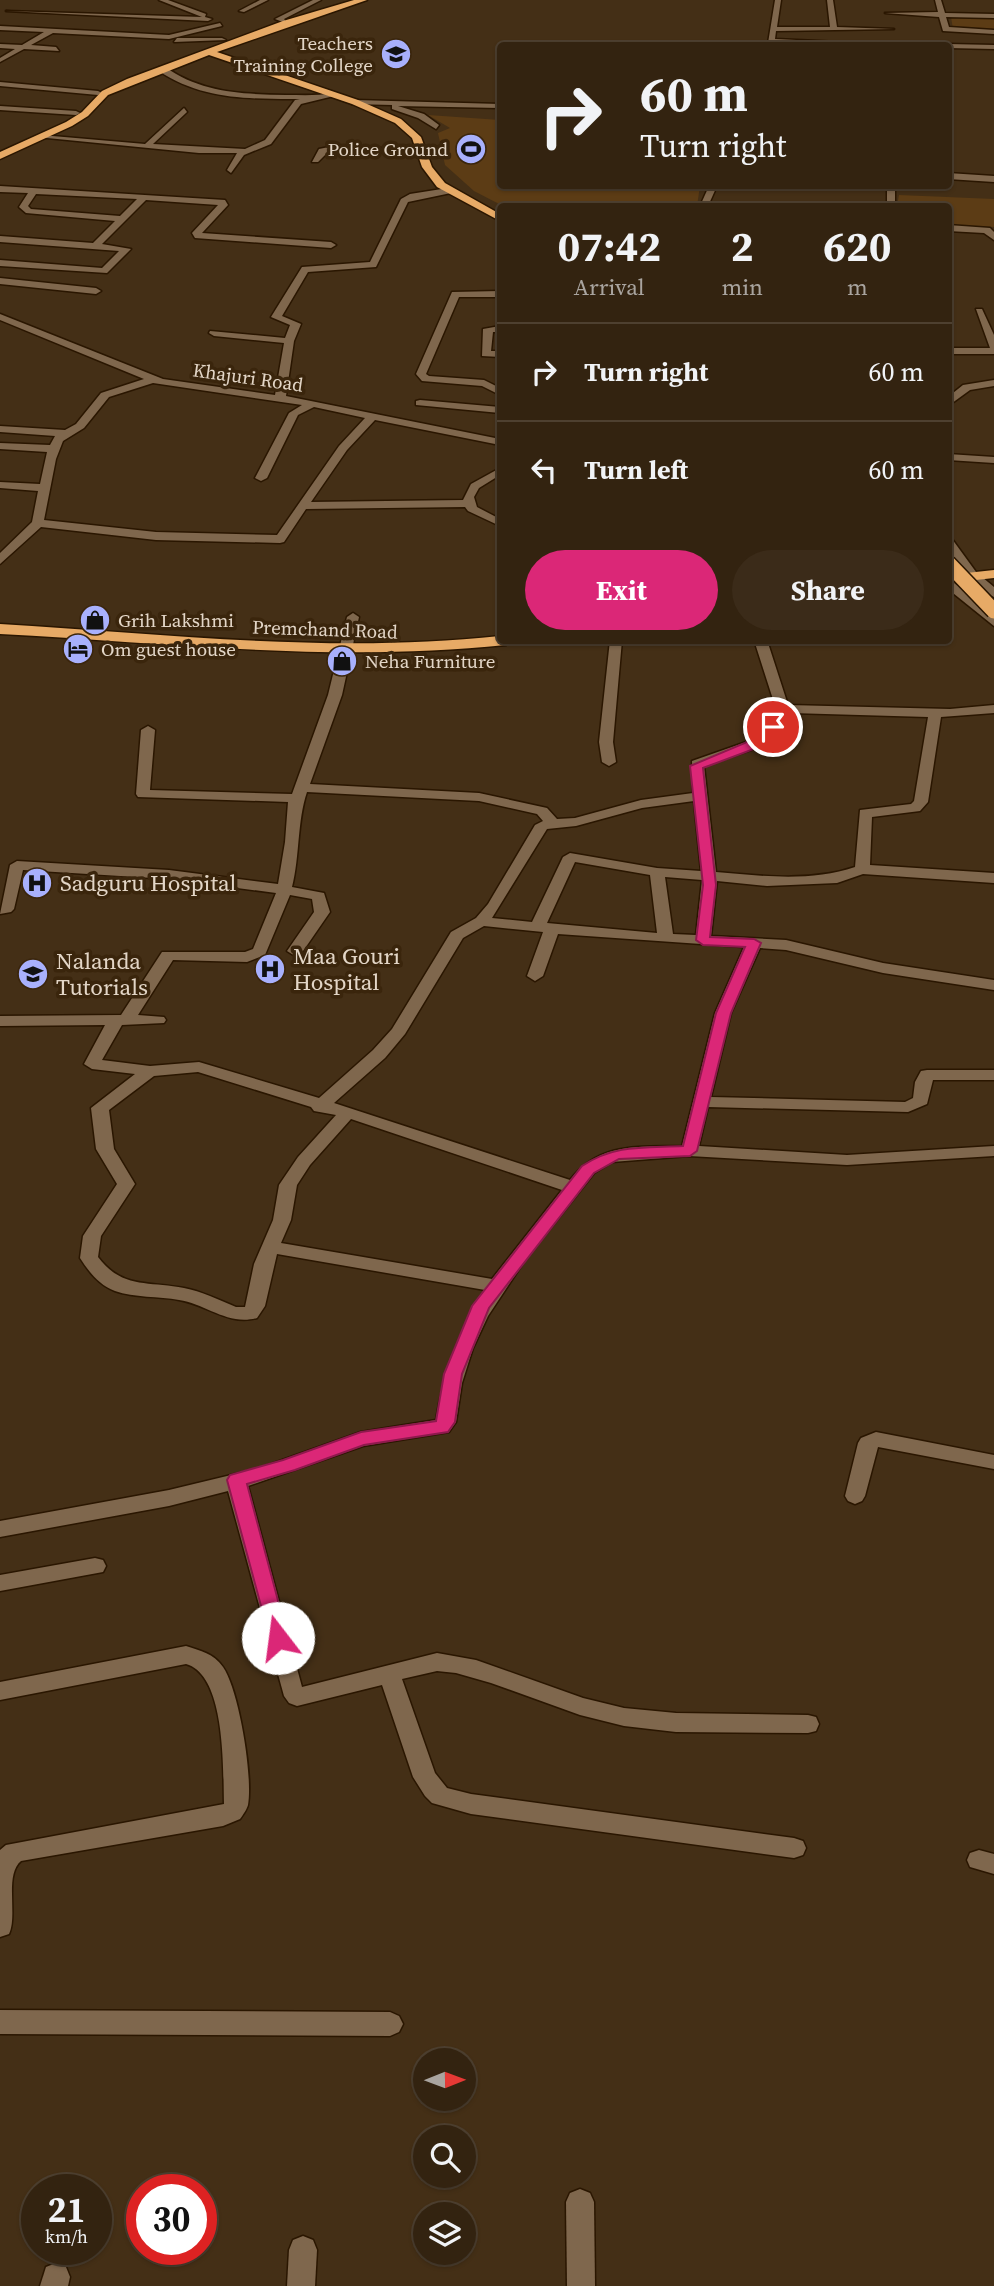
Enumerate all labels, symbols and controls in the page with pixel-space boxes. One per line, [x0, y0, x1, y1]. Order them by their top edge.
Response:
place label: Teachers Training College [233, 30, 373, 78]
school or university icon: Teachers Training College [379, 37, 413, 71]
text: 60 m [640, 60, 748, 127]
icon: right [525, 70, 616, 161]
text: Turn right [640, 124, 786, 168]
sports icon: Police Ground [454, 132, 488, 166]
place label: Police Ground [328, 136, 448, 162]
text: 07:42 [557, 217, 661, 275]
text: 2 [731, 217, 754, 275]
text: 620 [823, 217, 892, 275]
text: Arrival [574, 271, 645, 303]
text: min [721, 271, 763, 303]
text: m [847, 271, 868, 303]
icon: right [525, 353, 563, 391]
text: Turn right [584, 354, 708, 390]
text: 60 m [869, 354, 924, 390]
street label: Khajuri Road [191, 356, 305, 398]
icon: left [525, 451, 563, 489]
text: Turn left [584, 452, 688, 488]
text: 60 m [869, 452, 924, 488]
button: Exit [525, 550, 718, 630]
button: Share [732, 550, 924, 630]
shop icon: Grih Lakshmi [78, 603, 112, 637]
place label: Grih Lakshmi [118, 607, 234, 633]
street label: Premchand Road [252, 613, 398, 645]
hotel icon: Om guest house [61, 632, 95, 666]
place label: Om guest house [101, 636, 236, 662]
shop icon: Neha Furniture [325, 644, 359, 678]
place label: Neha Furniture [365, 648, 495, 674]
pin [743, 697, 803, 757]
icon: arrive [754, 708, 792, 746]
hospital icon: Sadguru Hospital [20, 866, 54, 900]
place label: Sadguru Hospital [60, 867, 237, 899]
place label: Maa Gouri Hospital [293, 940, 400, 998]
place label: Nalanda Tutorials [56, 945, 148, 1003]
hospital icon: Maa Gouri Hospital [253, 952, 287, 986]
school or university icon: Nalanda Tutorials [16, 957, 50, 991]
position arrow [241, 1601, 315, 1675]
north arrow [413, 2048, 476, 2110]
map controls [413, 2048, 476, 2265]
button: search [413, 2125, 476, 2188]
speed limit sign: 30 [126, 2174, 217, 2265]
text: 21 [48, 2186, 85, 2234]
button: layers [413, 2202, 476, 2265]
text: km/h [45, 2224, 88, 2249]

